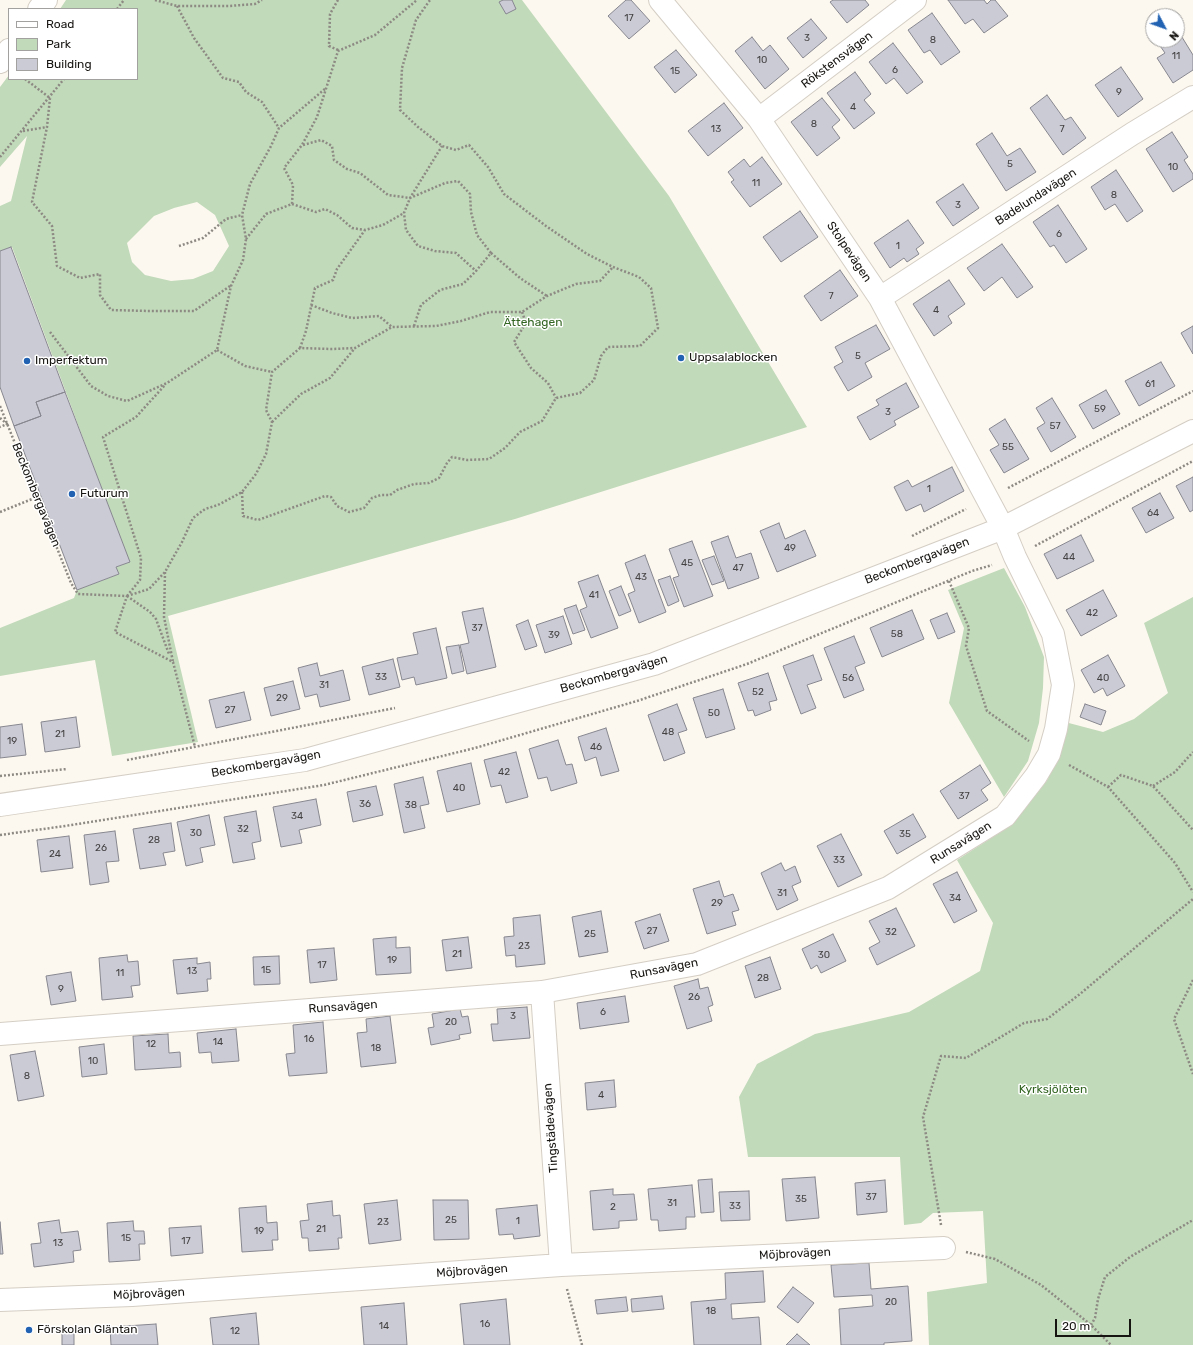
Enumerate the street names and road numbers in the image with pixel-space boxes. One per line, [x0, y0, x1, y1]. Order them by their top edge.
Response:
street label: Rökstensvägen [798, 28, 876, 92]
street label: Badelundavägen [993, 165, 1079, 229]
street label: Stolpevägen [824, 219, 874, 285]
street label: Beckombergavägen [9, 441, 63, 549]
street label: Beckombergavägen [863, 534, 971, 588]
street label: Beckombergavägen [559, 652, 669, 696]
street label: Beckombergavägen [210, 747, 322, 781]
street label: Runsavägen [928, 819, 994, 867]
street label: Runsavägen [629, 955, 699, 983]
street label: Runsavägen [308, 997, 378, 1017]
street label: Tingstädevägen [541, 1083, 561, 1173]
street label: Möjbrovägen [759, 1245, 831, 1263]
street label: Möjbrovägen [436, 1261, 508, 1281]
street label: Möjbrovägen [113, 1285, 185, 1303]

